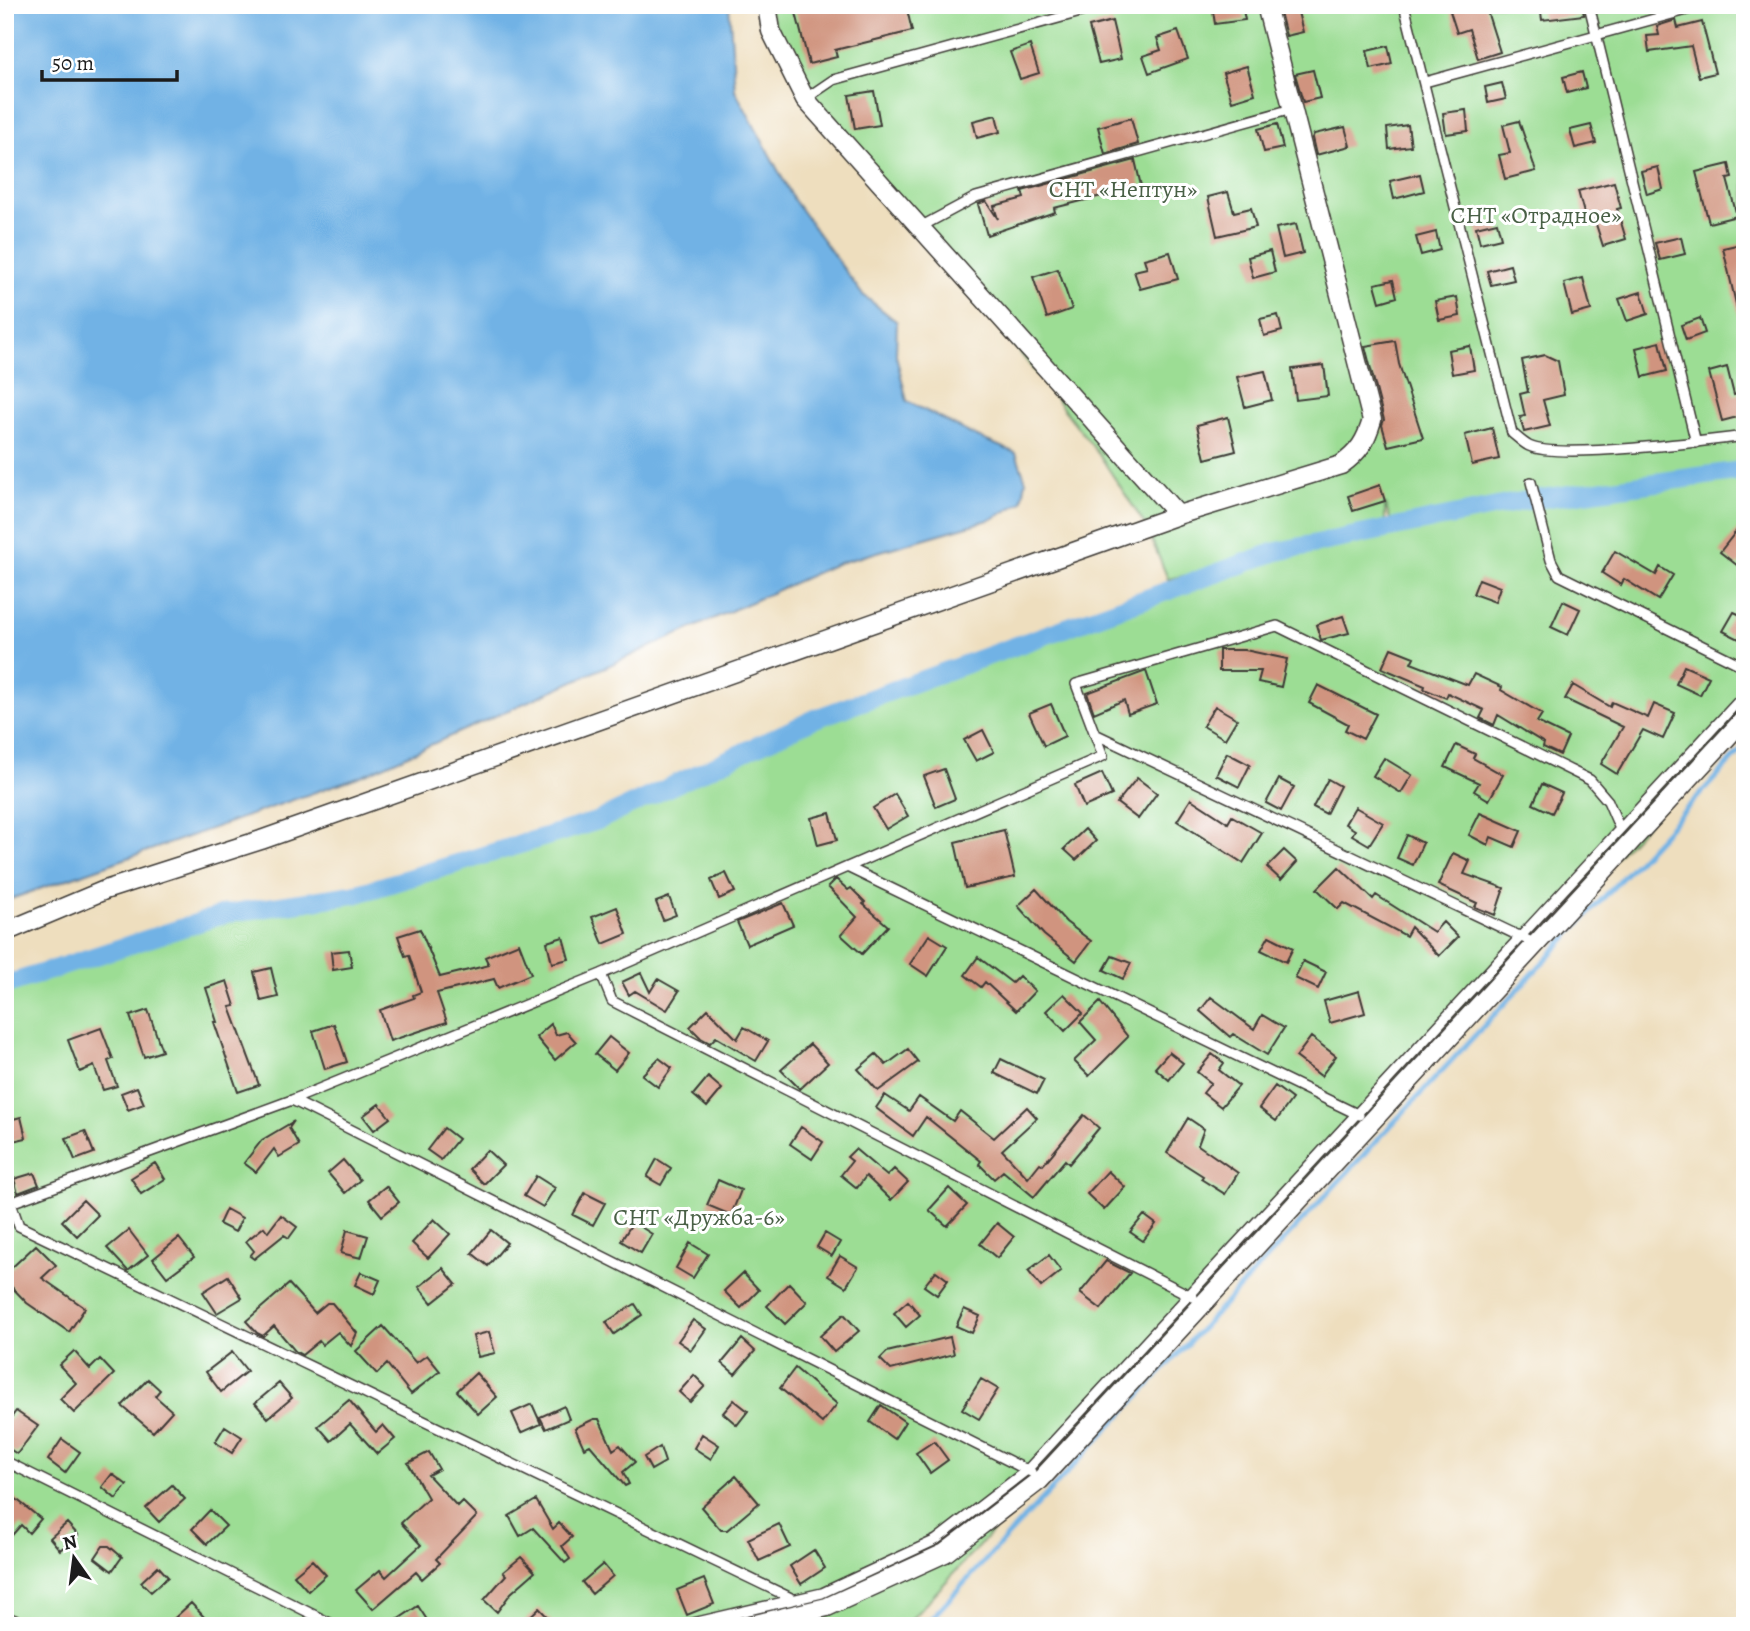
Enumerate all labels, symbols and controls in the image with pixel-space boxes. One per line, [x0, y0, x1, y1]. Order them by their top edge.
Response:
scale bar [42, 38, 177, 82]
text: 50 m [52, 49, 94, 77]
park label: СНТ «Нептун» [1049, 173, 1197, 205]
park label: СНТ «Отрадное» [1451, 199, 1621, 231]
park label: СНТ «Дружба-6» [613, 1201, 785, 1233]
north arrow [38, 1522, 108, 1592]
text: N [60, 1528, 80, 1557]

